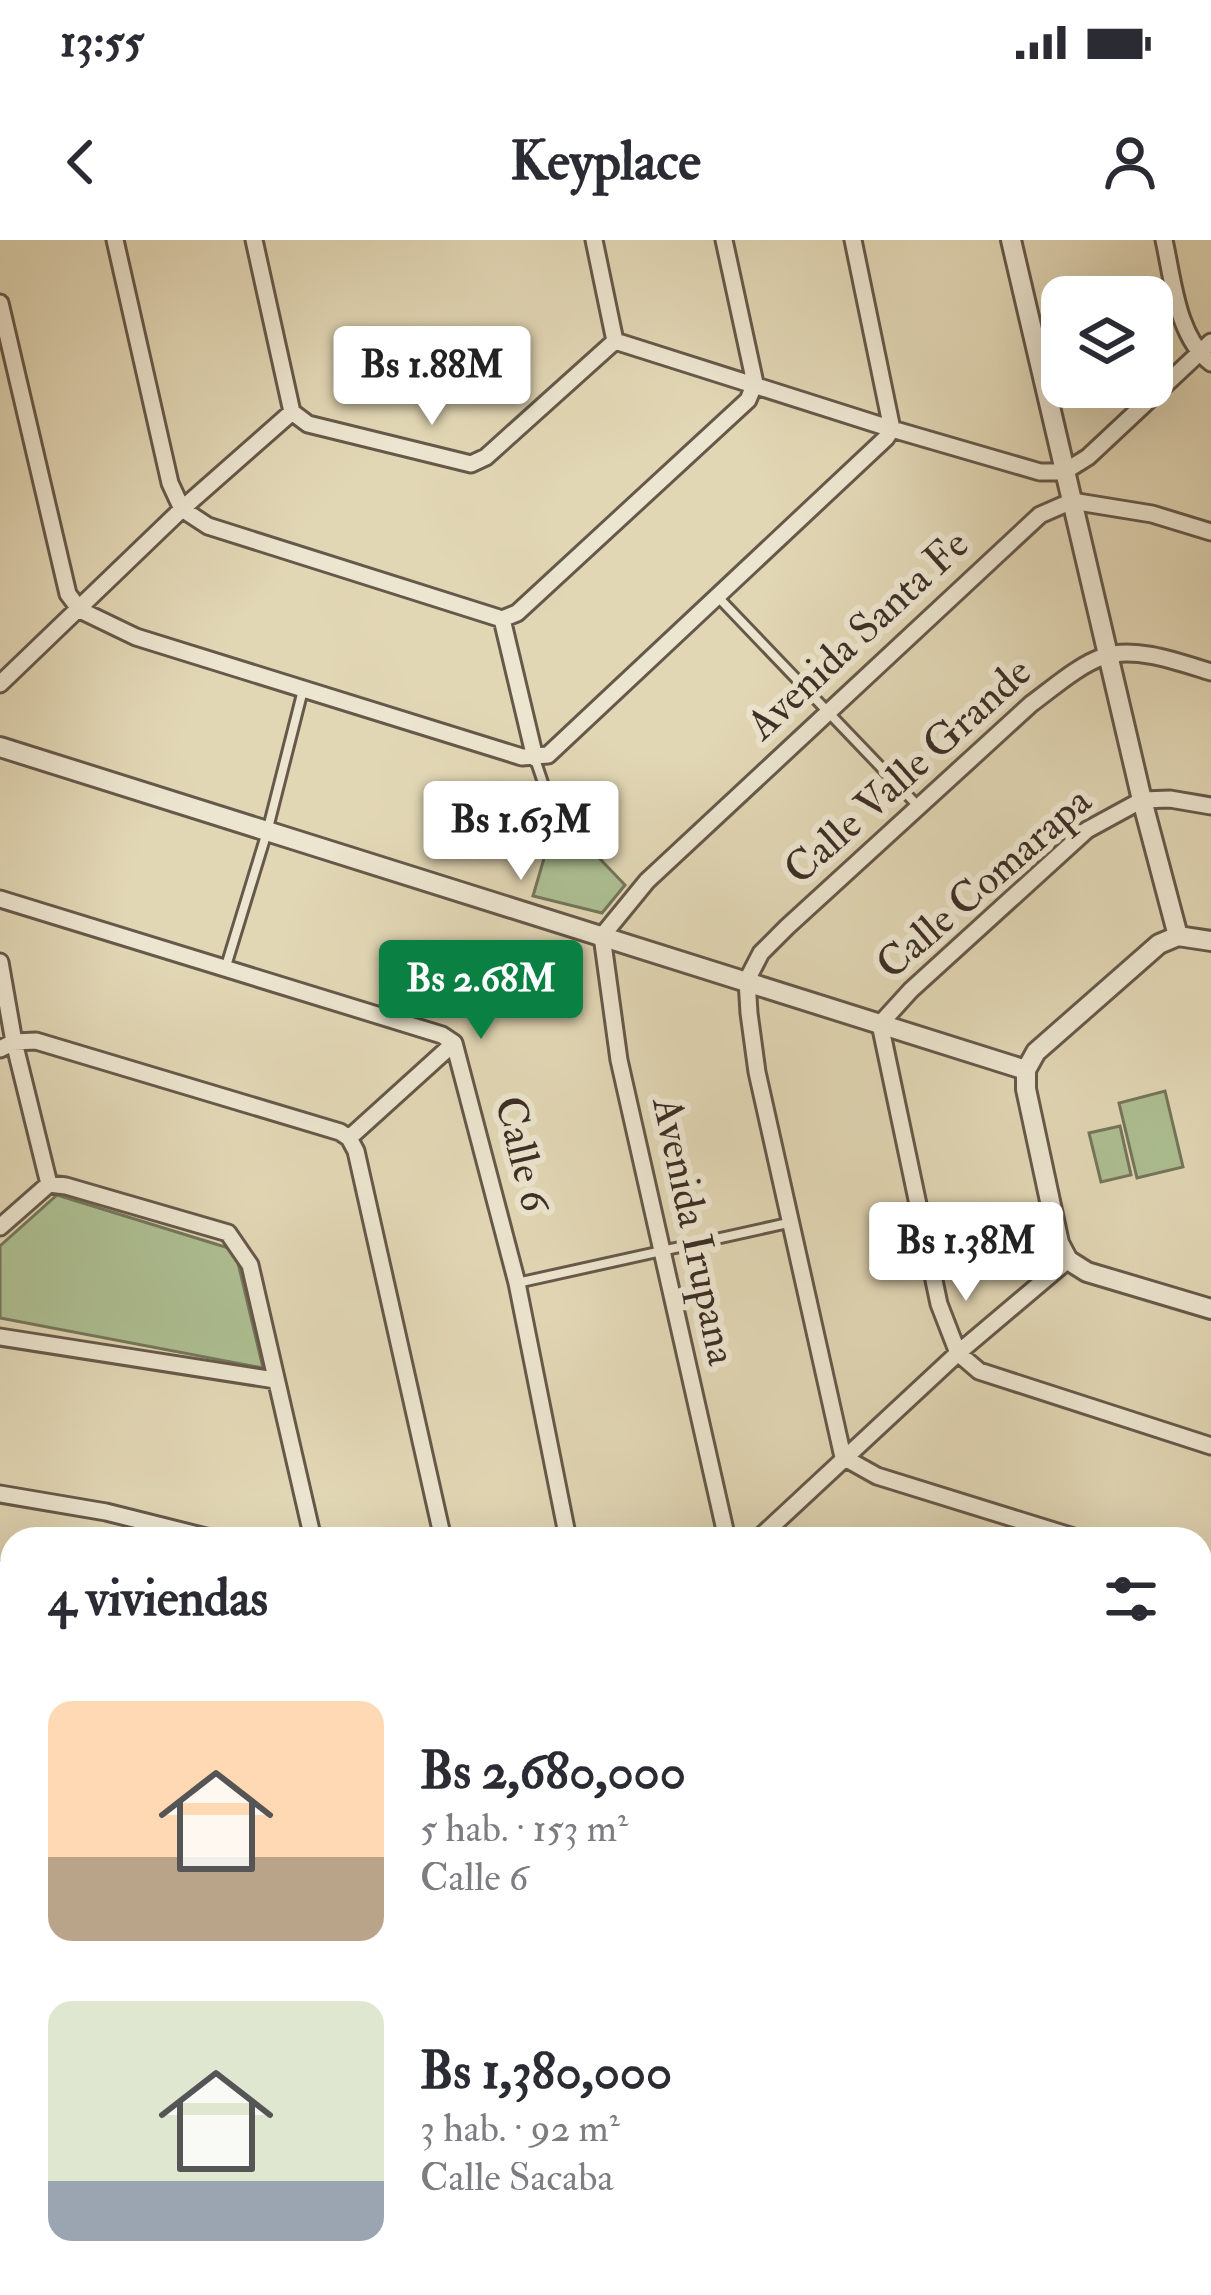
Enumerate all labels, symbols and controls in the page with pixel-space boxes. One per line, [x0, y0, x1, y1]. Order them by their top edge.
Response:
text: 13:55 [60, 14, 144, 70]
text: Keyplace [510, 128, 701, 196]
icon: back [48, 129, 114, 195]
icon: person [1097, 129, 1163, 195]
map controls [1041, 276, 1173, 408]
button: layers [1041, 276, 1173, 408]
pin: Bs 1.88M [308, 326, 556, 428]
text: Bs 1.88M [361, 340, 503, 389]
street label: Avenida Santa Fe [735, 519, 980, 752]
street label: Calle Valle Grande [774, 646, 1042, 896]
street label: Calle Comarapa [866, 775, 1103, 990]
pin: Bs 1.63M [397, 781, 645, 883]
text: Bs 1.63M [451, 795, 591, 844]
pin: Bs 2.68M [357, 940, 605, 1042]
text: Bs 2.68M [406, 954, 556, 1003]
street label: Calle 6 [483, 1091, 562, 1219]
street label: Avenida Irupana [640, 1092, 748, 1370]
pin: Bs 1.38M [842, 1202, 1090, 1304]
text: Bs 1.38M [896, 1216, 1036, 1265]
icon: filters [1098, 1566, 1164, 1632]
text: 4 viviendas [48, 1567, 268, 1631]
text: Bs 2,680,000 [420, 1740, 686, 1804]
icon: home [144, 1749, 288, 1893]
text: 5 hab. · 153 m² [420, 1804, 628, 1853]
text: Calle 6 [420, 1853, 528, 1902]
text: Bs 1,380,000 [420, 2040, 672, 2104]
icon: home [144, 2049, 288, 2193]
text: 3 hab. · 92 m² [420, 2104, 620, 2153]
text: Calle Sacaba [420, 2153, 613, 2202]

